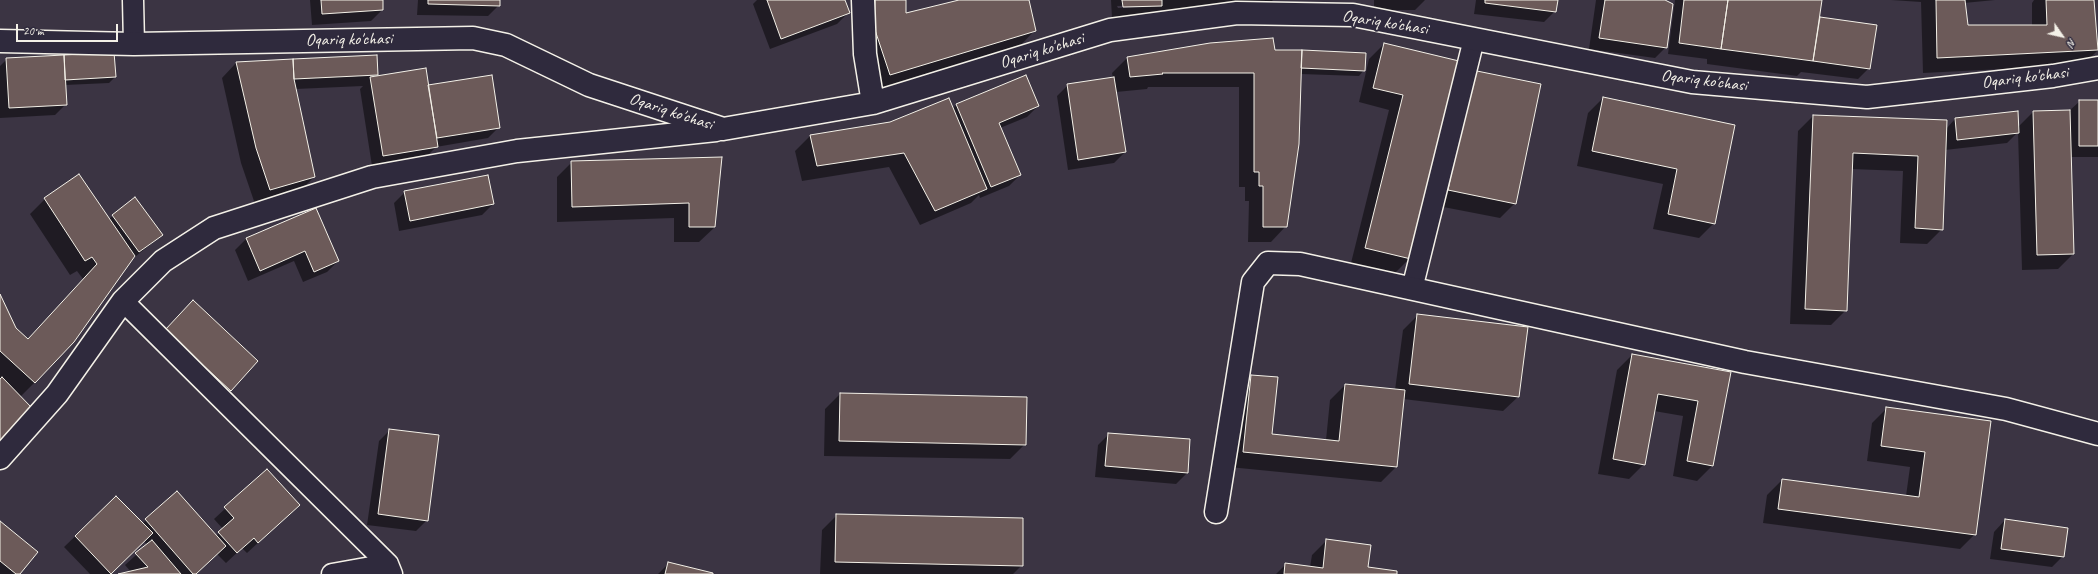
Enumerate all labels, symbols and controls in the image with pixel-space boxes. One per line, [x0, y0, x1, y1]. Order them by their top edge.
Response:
street label: Oqariq ko'chasi [1341, 6, 1429, 40]
scale bar [18, 16, 120, 42]
north arrow [2042, 16, 2082, 56]
text: 20 m [23, 23, 43, 39]
street label: Oqariq ko'chasi [305, 29, 393, 51]
street label: Oqariq ko'chasi [998, 29, 1086, 73]
text: N [2064, 36, 2080, 49]
street label: Oqariq ko'chasi [1981, 63, 2069, 93]
street label: Oqariq ko'chasi [1660, 66, 1748, 96]
street label: Oqariq ko'chasi [627, 89, 715, 135]

